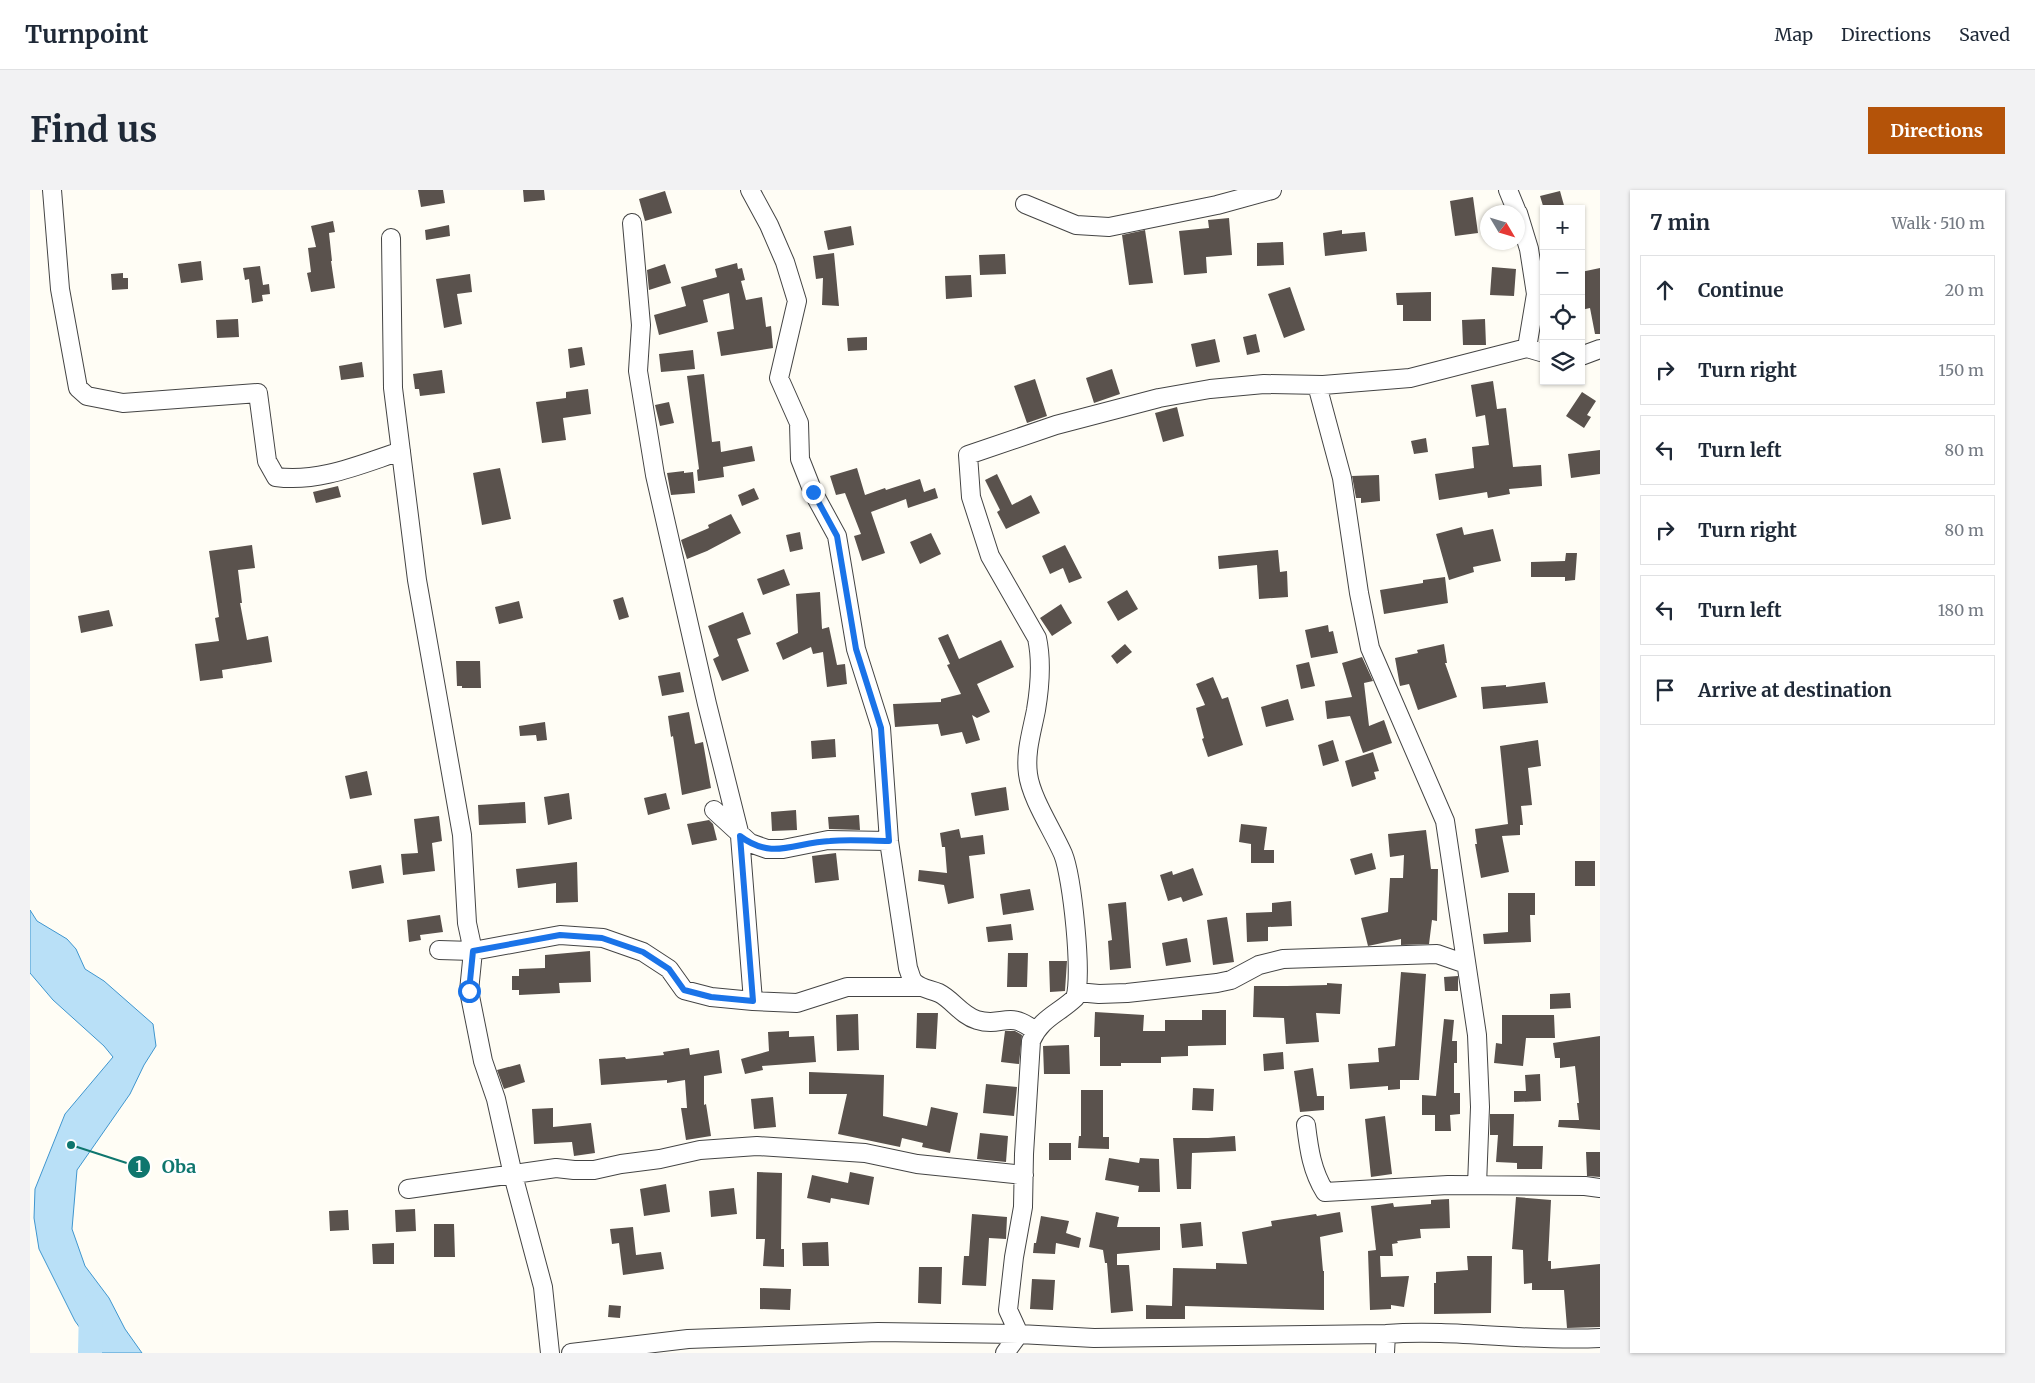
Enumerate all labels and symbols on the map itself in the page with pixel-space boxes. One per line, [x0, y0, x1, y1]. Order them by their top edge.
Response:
north arrow [1480, 205, 1525, 250]
route end [802, 481, 825, 504]
route start [458, 980, 481, 1003]
callout: Oba [127, 1150, 206, 1183]
text: Oba [162, 1155, 196, 1178]
text: 1 [136, 1157, 143, 1176]

